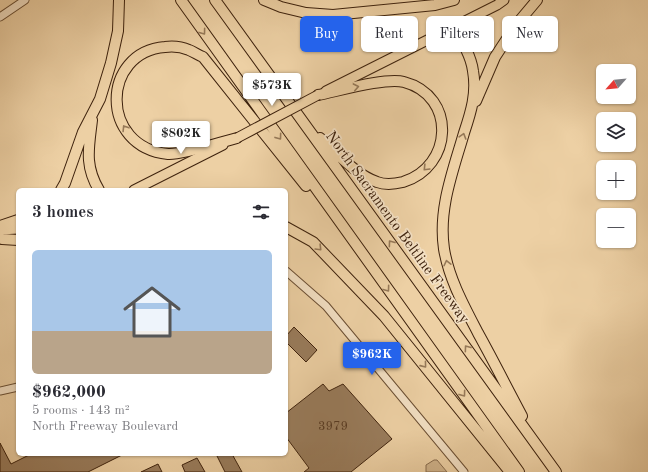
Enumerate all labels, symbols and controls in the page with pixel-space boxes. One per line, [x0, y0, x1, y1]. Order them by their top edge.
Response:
chip: Buy [300, 16, 353, 52]
chip: Rent [361, 16, 418, 52]
chip: Filters [426, 16, 494, 52]
chip: New [502, 16, 558, 52]
one-way arrow [198, 27, 205, 34]
north arrow [596, 64, 636, 104]
map controls [596, 64, 636, 248]
pin: $573K [244, 73, 300, 107]
text: $573K [252, 79, 292, 92]
one-way arrow [353, 84, 359, 92]
button: layers [596, 112, 636, 152]
pin: $802K [153, 121, 209, 155]
one-way arrow [123, 125, 130, 132]
text: $802K [161, 127, 201, 140]
street label: North Sacramento Beltline Freeway [322, 129, 472, 327]
one-way arrow [274, 133, 281, 140]
one-way arrow [458, 133, 467, 140]
button: + [596, 160, 636, 200]
one-way arrow [423, 163, 431, 171]
icon: filters [250, 201, 272, 223]
text: 3 homes [32, 204, 94, 221]
button: − [596, 208, 636, 248]
one-way arrow [389, 240, 396, 247]
one-way arrow [314, 243, 322, 251]
one-way arrow [444, 259, 452, 266]
icon: home [116, 276, 188, 348]
one-way arrow [382, 284, 389, 291]
pin: $962K [344, 342, 400, 376]
one-way arrow [465, 346, 472, 353]
text: $962K [352, 348, 392, 361]
one-way arrow [419, 361, 426, 368]
text: $962,000 [32, 384, 106, 401]
one-way arrow [458, 390, 465, 397]
text: 5 rooms · 143 m² [32, 404, 130, 417]
text: North Freeway Boulevard [32, 420, 178, 433]
house number: 3979 [318, 420, 348, 433]

